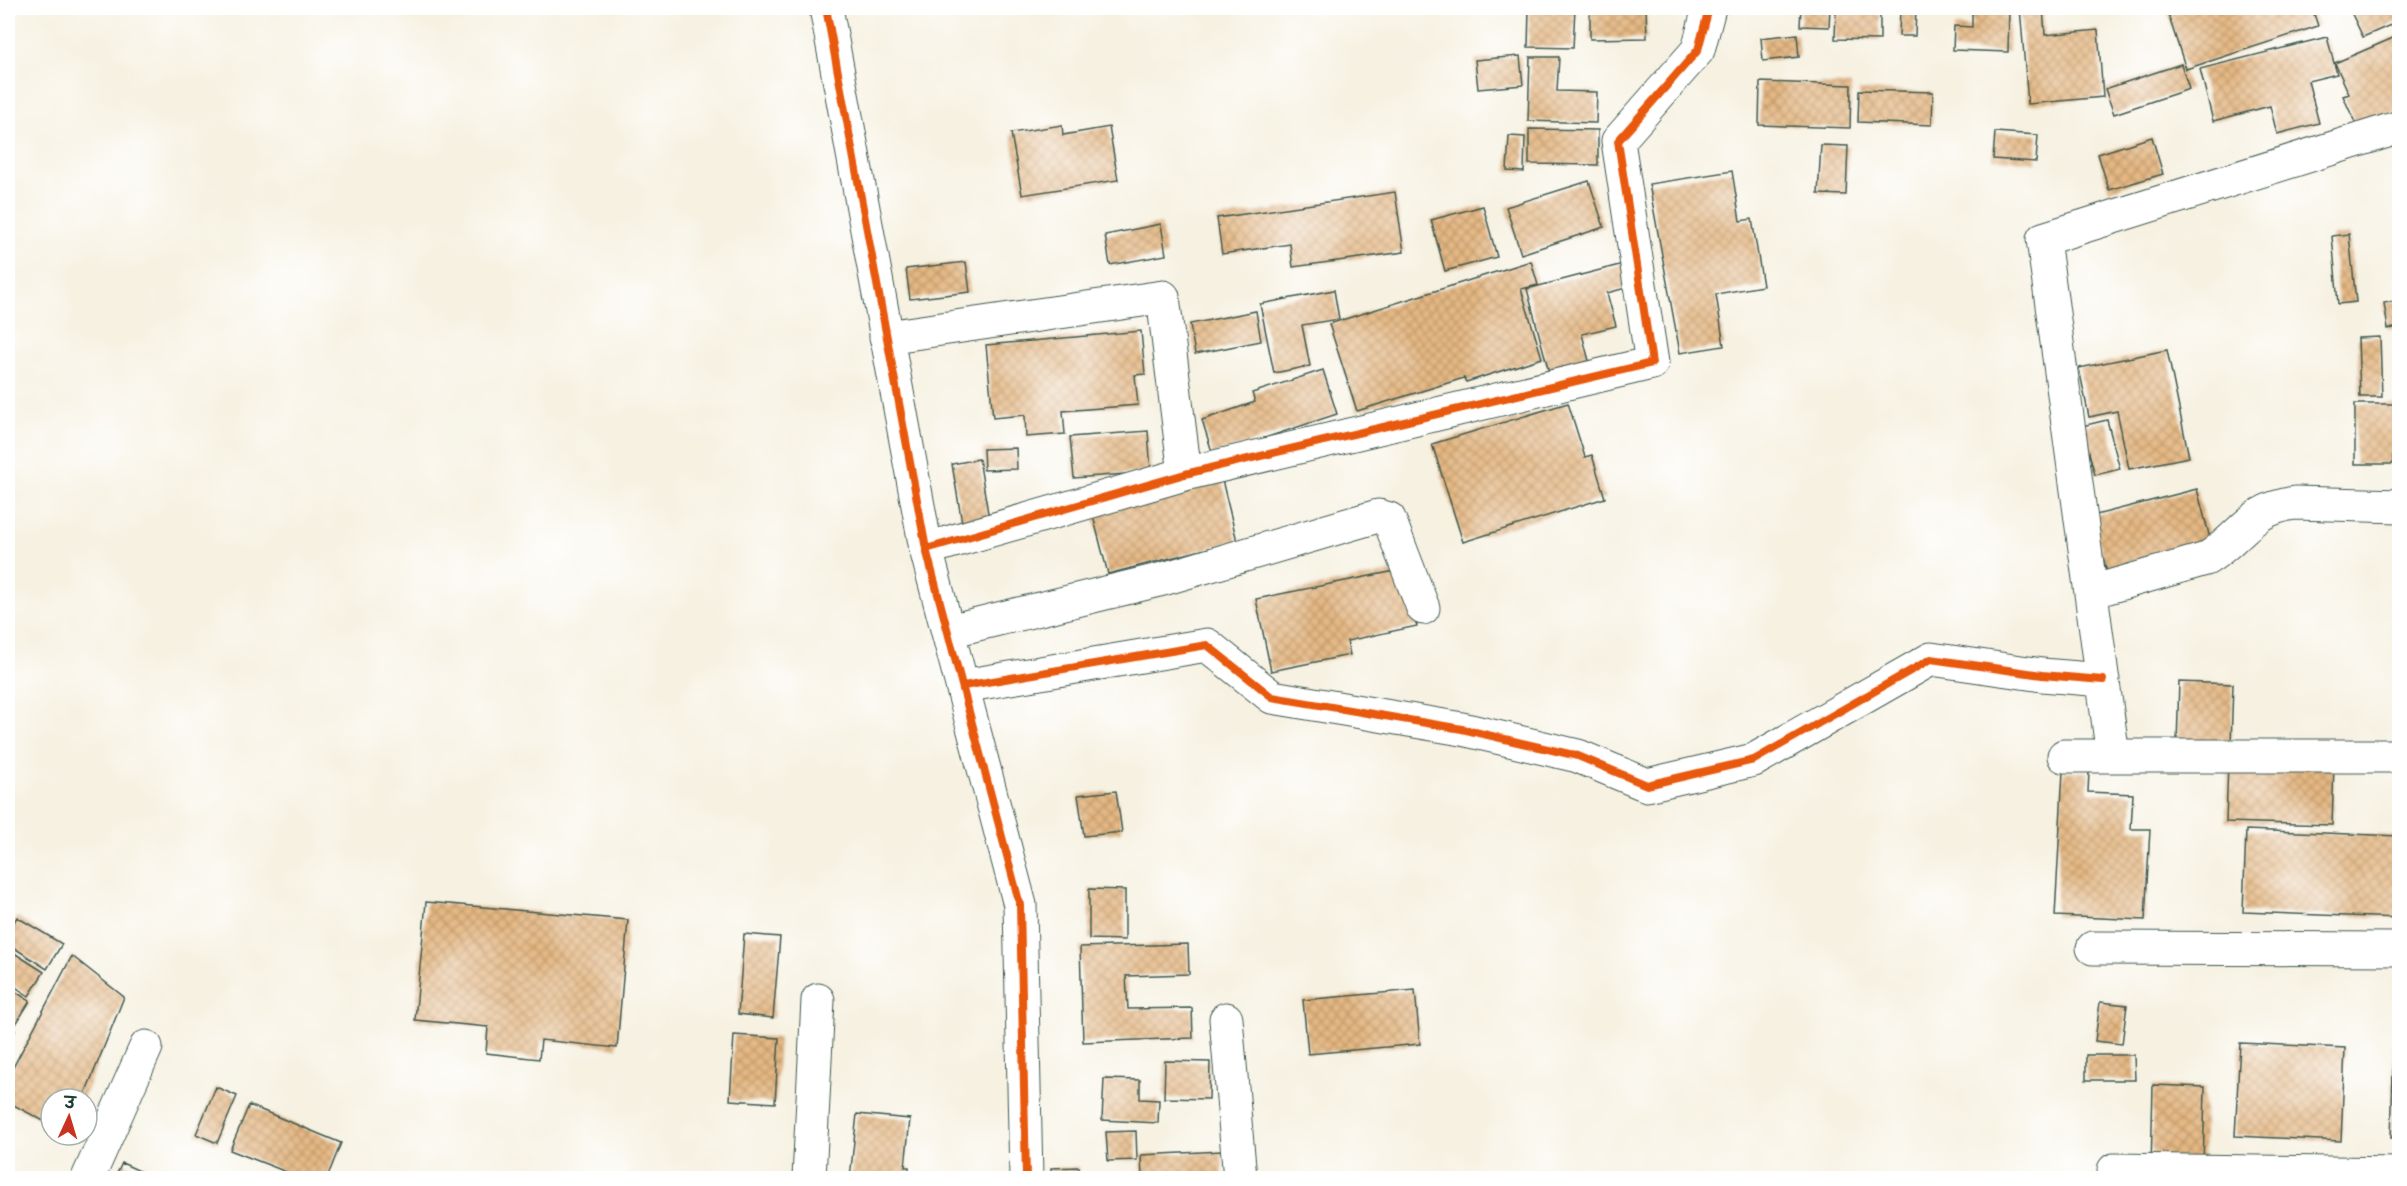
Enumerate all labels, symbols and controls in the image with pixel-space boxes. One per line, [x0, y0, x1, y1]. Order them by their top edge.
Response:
north arrow [39, 1087, 99, 1147]
text: उ [62, 1093, 77, 1112]

